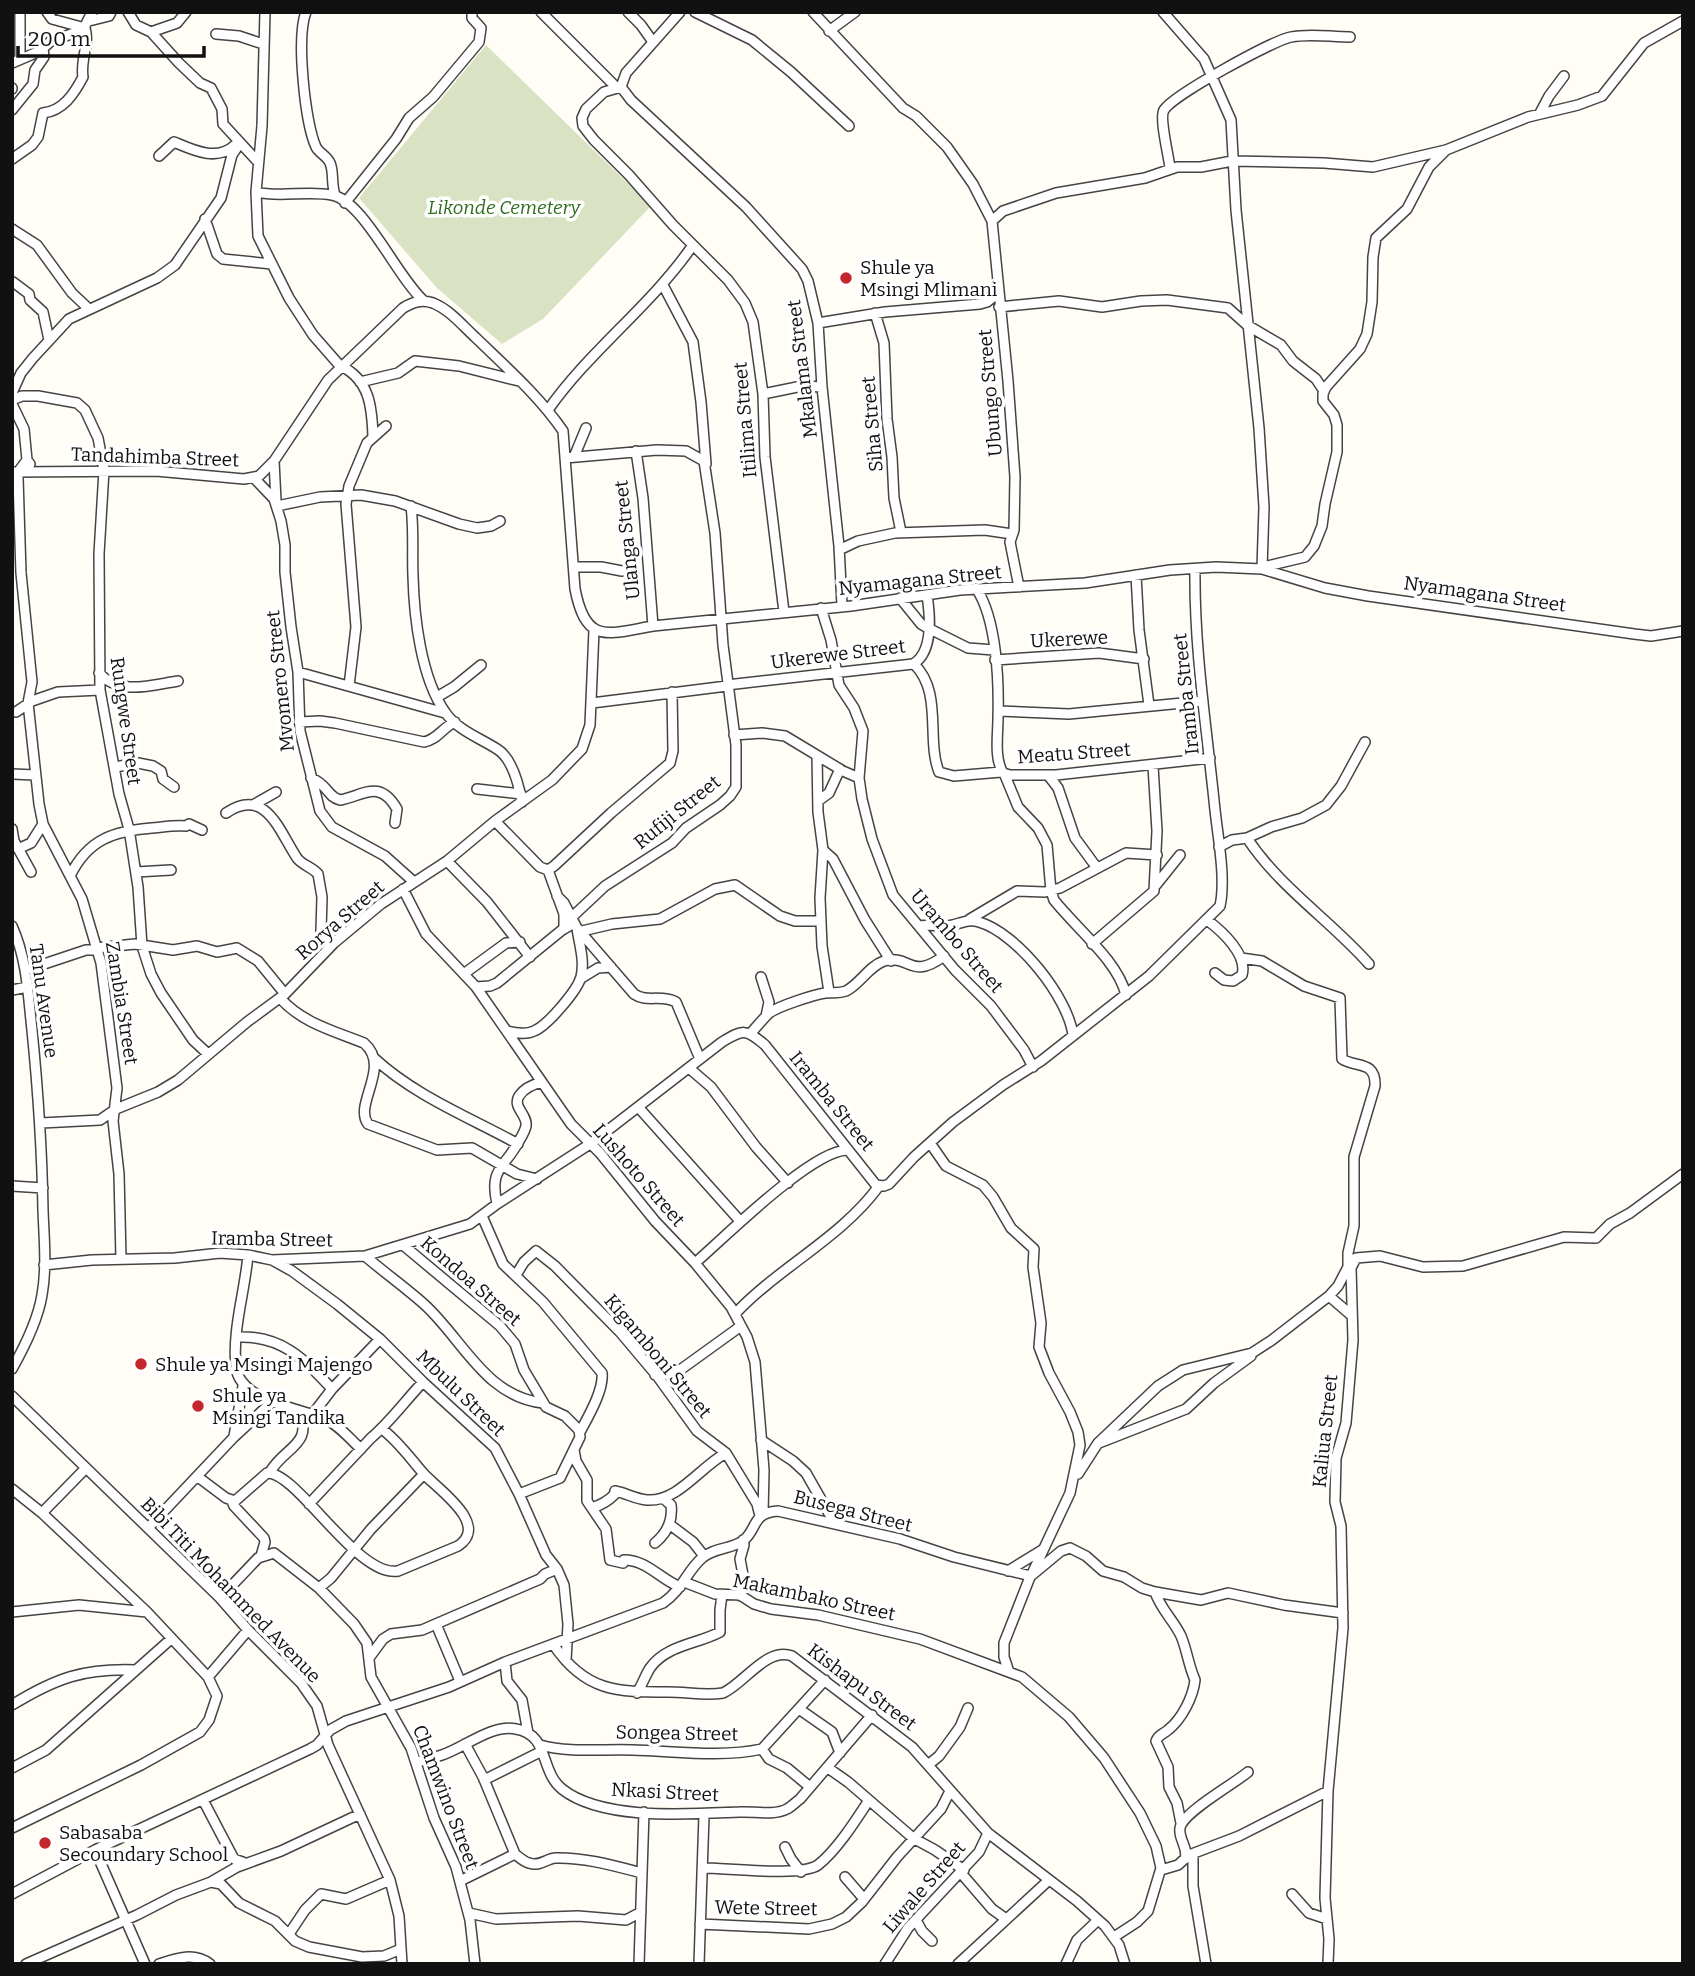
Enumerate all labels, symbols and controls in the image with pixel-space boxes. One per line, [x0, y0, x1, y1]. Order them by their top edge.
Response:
scale bar [18, 14, 203, 58]
text: 200 m [28, 26, 91, 52]
park label: Likonde Cemetery [428, 196, 582, 219]
place label: Shule ya Msingi Mlimani [860, 256, 998, 301]
marker: Shule ya Msingi Mlimani [838, 270, 854, 286]
street label: Mkalama Street [782, 298, 822, 439]
street label: Ubungo Street [973, 328, 1007, 458]
street label: Itilima Street [728, 361, 762, 479]
street label: Siha Street [856, 375, 888, 473]
street label: Tandahimba Street [70, 443, 240, 471]
street label: Ulanga Street [609, 479, 645, 601]
street label: Nyamagana Street [837, 560, 1003, 600]
street label: Nyamagana Street [1402, 571, 1568, 617]
street label: Mvomero Street [261, 609, 299, 753]
street label: Ukerewe [1029, 625, 1109, 653]
street label: Iramba Street [1168, 632, 1204, 756]
street label: Ukerewe Street [769, 634, 907, 674]
street label: Rungwe Street [106, 655, 146, 787]
street label: Meatu Street [1017, 738, 1132, 768]
street label: Rufiji Street [629, 770, 725, 854]
street label: Rorya Street [291, 875, 389, 964]
street label: Urambo Street [906, 884, 1008, 998]
street label: Zambia Street [101, 940, 143, 1066]
street label: Tanu Avenue [25, 943, 63, 1059]
street label: Iramba Street [785, 1046, 879, 1156]
street label: Lushoto Street [588, 1119, 690, 1231]
street label: Iramba Street [211, 1226, 333, 1252]
street label: Kondoa Street [416, 1231, 526, 1331]
street label: Kigamboni Street [599, 1289, 717, 1423]
street label: Mbulu Street [412, 1345, 510, 1441]
place label: Shule ya Msingi Majengo [155, 1353, 373, 1376]
marker: Shule ya Msingi Majengo [133, 1356, 149, 1372]
street label: Kaliua Street [1308, 1373, 1342, 1489]
place label: Shule ya Msingi Tandika [212, 1384, 346, 1429]
marker: Shule ya Msingi Tandika [190, 1398, 206, 1414]
street label: Busega Street [791, 1485, 915, 1537]
street label: Bibi Titi Mohammed Avenue [136, 1492, 326, 1688]
street label: Makambako Street [731, 1569, 898, 1625]
street label: Kishapu Street [803, 1638, 921, 1736]
street label: Songea Street [615, 1720, 739, 1746]
street label: Chamwino Street [408, 1722, 484, 1873]
street label: Nkasi Street [611, 1778, 720, 1806]
place label: Sabasaba Secoundary School [59, 1821, 228, 1866]
marker: Sabasaba Secoundary School [37, 1835, 53, 1851]
street label: Liwale Street [878, 1836, 970, 1938]
street label: Wete Street [714, 1896, 818, 1920]

